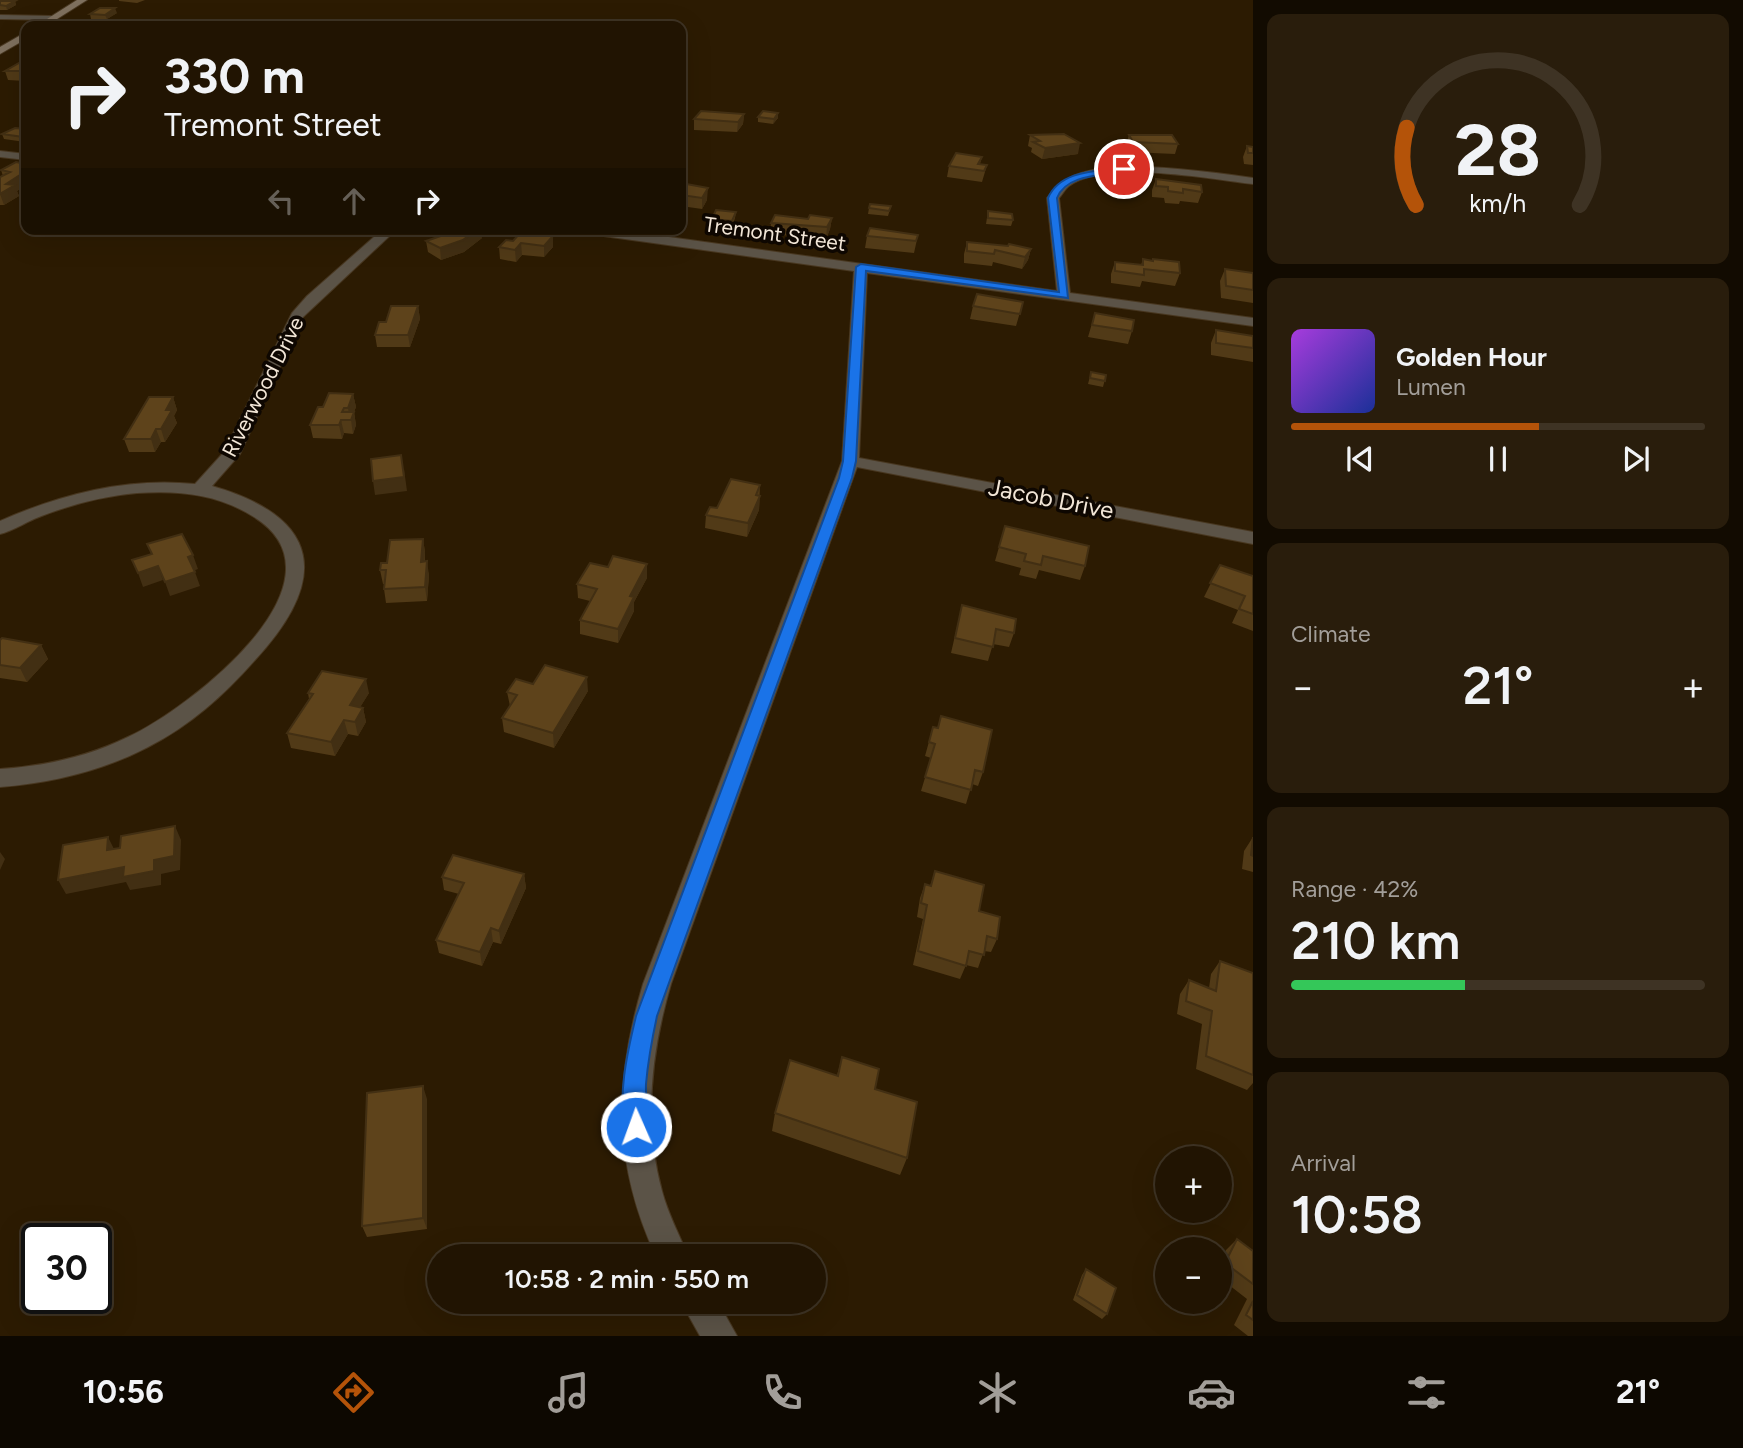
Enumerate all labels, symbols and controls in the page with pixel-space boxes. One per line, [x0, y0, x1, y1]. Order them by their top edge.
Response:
text: 330 m [164, 46, 305, 105]
icon: right [49, 49, 140, 140]
text: Tremont Street [164, 106, 382, 144]
text: 28 [1455, 107, 1541, 194]
pin [1094, 139, 1154, 199]
icon: arrive [1105, 150, 1143, 188]
icon: left [262, 182, 300, 220]
icon: ahead [335, 182, 373, 220]
icon: right [408, 182, 446, 220]
text: km/h [1469, 188, 1527, 218]
street label: Tremont Street [703, 211, 848, 256]
street label: Riverwood Drive [216, 313, 309, 461]
text: Golden Hour [1396, 341, 1547, 373]
text: Lumen [1396, 373, 1466, 401]
icon: previous [1341, 440, 1379, 478]
icon: pause [1479, 440, 1517, 478]
icon: next [1617, 440, 1655, 478]
street label: Jacob Drive [986, 472, 1116, 525]
text: Climate [1291, 620, 1370, 648]
text: 21° [1463, 655, 1533, 717]
text: − [1291, 664, 1315, 710]
text: + [1681, 664, 1705, 710]
text: Range · 42% [1291, 875, 1418, 903]
text: 210 km [1291, 910, 1460, 972]
position arrow [599, 1090, 673, 1164]
map controls [1155, 1146, 1232, 1314]
button: + [1155, 1146, 1232, 1223]
text: Arrival [1291, 1149, 1356, 1177]
text: 10:58 [1291, 1184, 1423, 1246]
speed limit sign: 30 [21, 1223, 112, 1314]
button: − [1155, 1237, 1232, 1314]
text: 10:58 · 2 min · 550 m [504, 1263, 749, 1295]
icon: directions [329, 1368, 378, 1417]
icon: music [544, 1368, 593, 1417]
icon: phone [758, 1368, 807, 1417]
icon: climate [973, 1368, 1022, 1417]
icon: car [1187, 1368, 1236, 1417]
icon: filters [1402, 1368, 1451, 1417]
text: 10:56 [83, 1373, 164, 1411]
text: 21° [1616, 1373, 1660, 1411]

